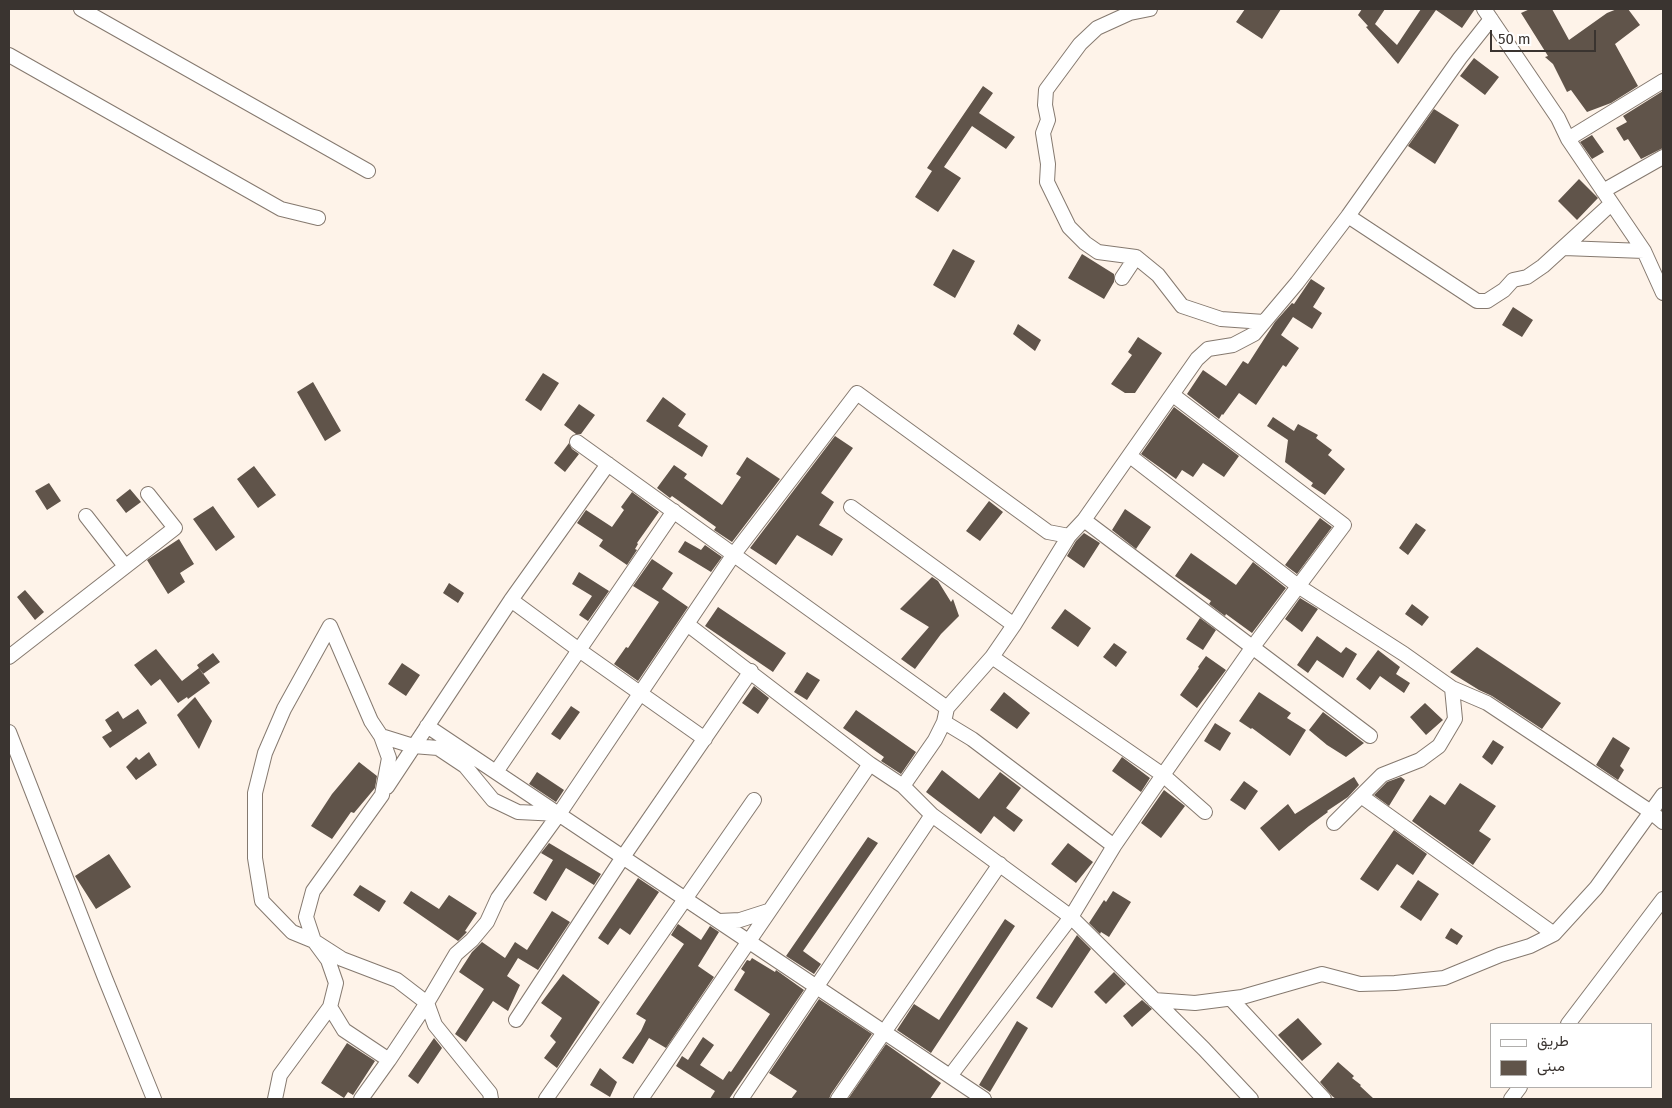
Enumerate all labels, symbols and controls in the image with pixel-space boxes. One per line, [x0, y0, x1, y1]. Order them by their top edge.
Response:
scale bar [1492, 20, 1598, 52]
text: 50 m [1498, 30, 1531, 48]
legend [1490, 1023, 1652, 1088]
text: طريق [1537, 1032, 1569, 1050]
text: مبنى [1537, 1057, 1565, 1075]

